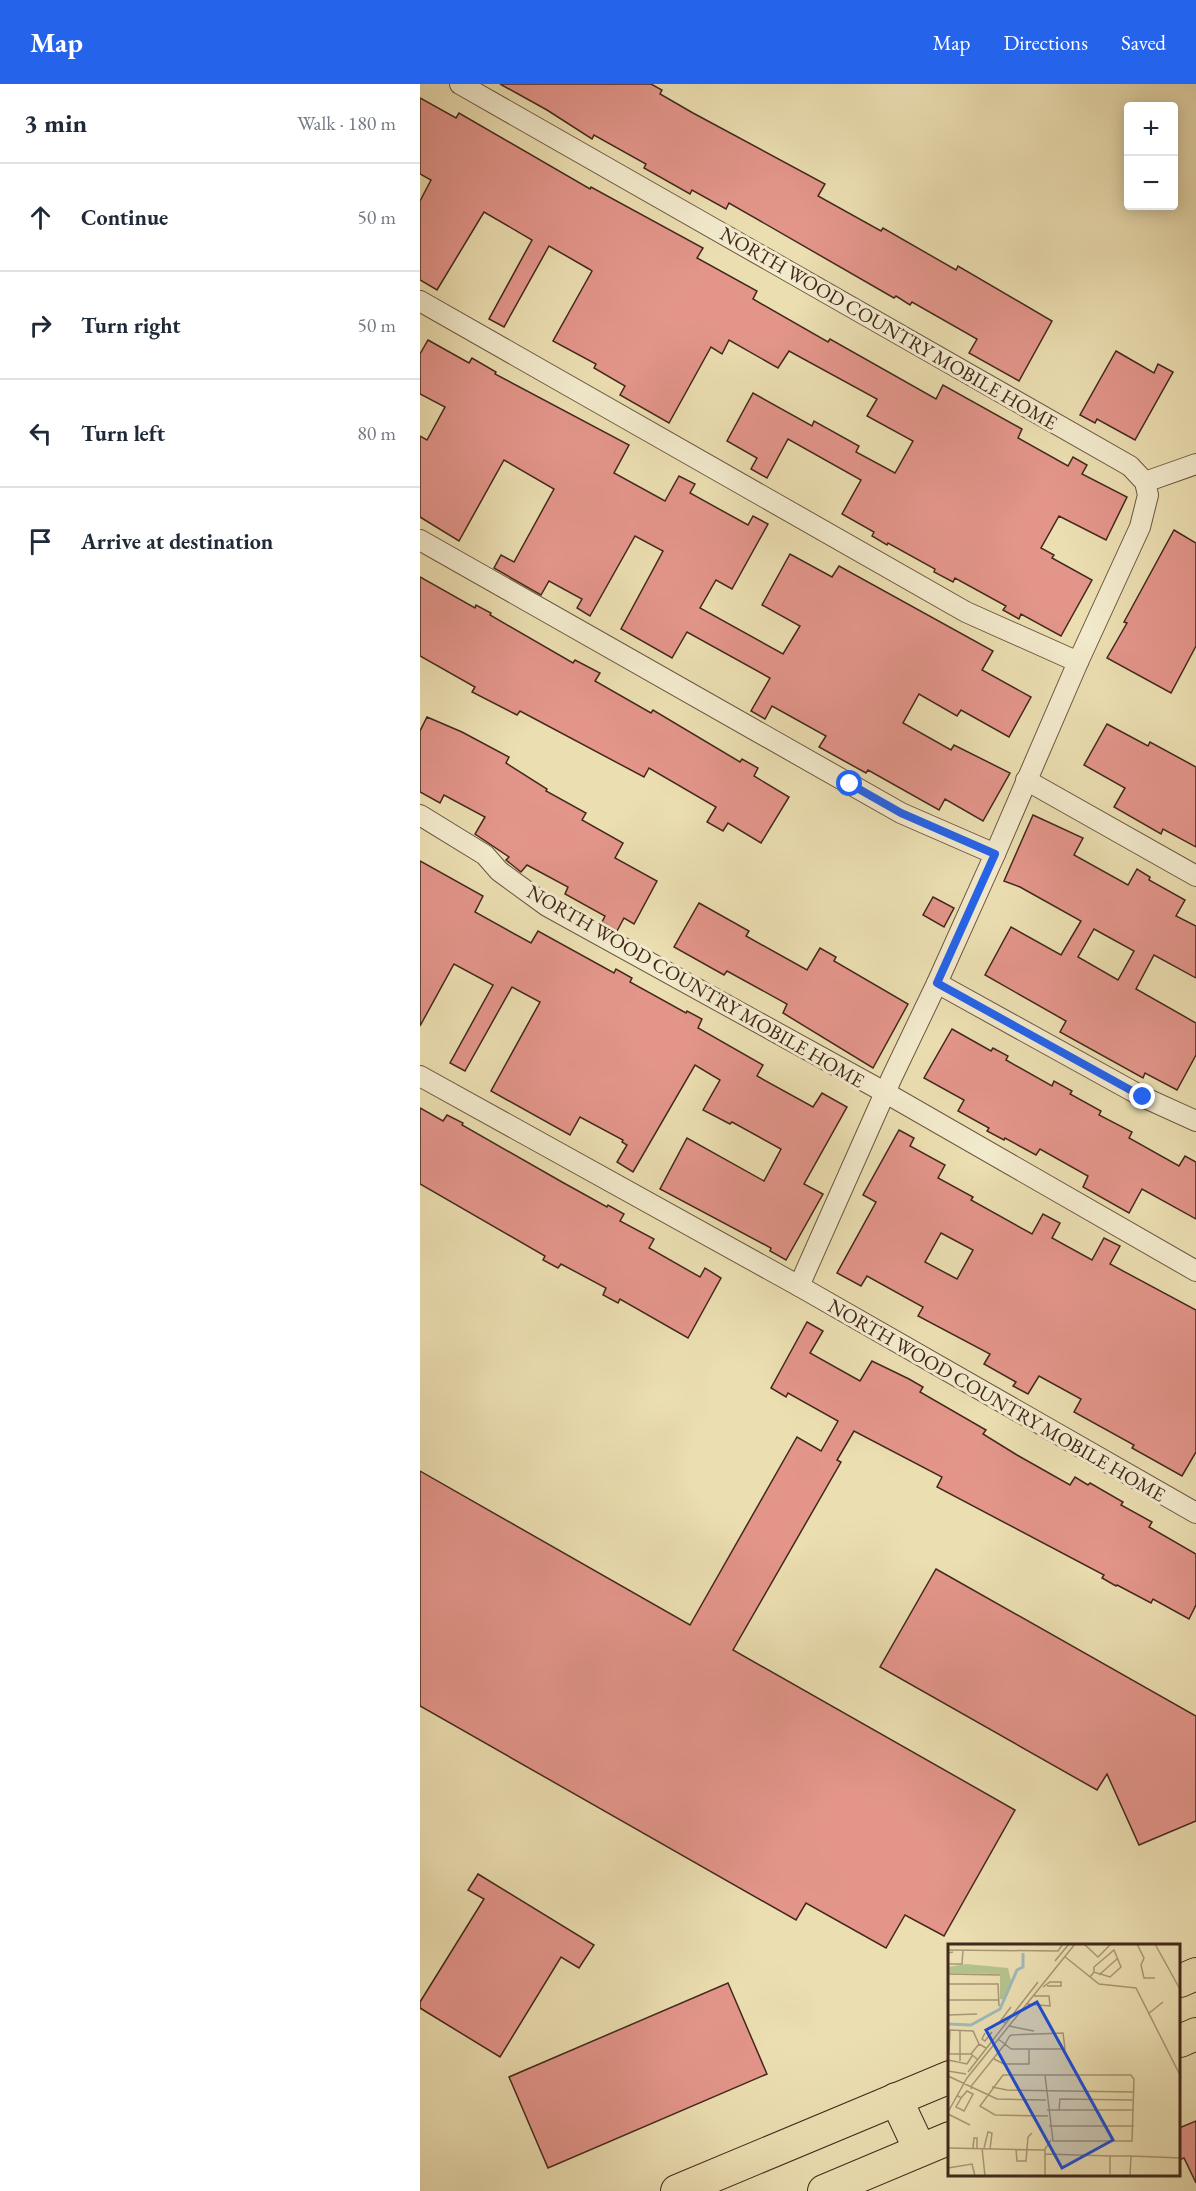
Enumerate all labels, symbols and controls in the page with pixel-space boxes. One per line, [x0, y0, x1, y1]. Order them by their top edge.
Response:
text: Map [30, 24, 83, 60]
text: Map [933, 29, 970, 56]
text: Directions [1003, 29, 1088, 56]
text: Saved [1121, 29, 1166, 56]
map controls [1124, 102, 1178, 210]
button: + [1124, 102, 1178, 156]
text: 3 min [24, 106, 87, 140]
text: Walk · 180 m [297, 110, 396, 136]
button: − [1124, 156, 1178, 210]
icon: ahead [24, 201, 57, 234]
text: Continue [81, 203, 168, 232]
text: 50 m [357, 204, 396, 230]
street label: NORTH WOOD COUNTRY MOBILE HOME [716, 220, 1062, 436]
icon: right [24, 309, 57, 342]
text: Turn right [81, 311, 180, 340]
text: 50 m [357, 312, 396, 338]
icon: left [24, 417, 57, 450]
text: Turn left [81, 419, 165, 448]
text: 80 m [357, 420, 396, 446]
icon: arrive [24, 525, 57, 558]
text: Arrive at destination [81, 527, 273, 556]
route start [836, 770, 862, 796]
street label: NORTH WOOD COUNTRY MOBILE HOME [523, 878, 869, 1094]
route end [1129, 1083, 1155, 1109]
street label: NORTH WOOD COUNTRY MOBILE HOME [824, 1292, 1170, 1508]
inset map [948, 1944, 1181, 2176]

